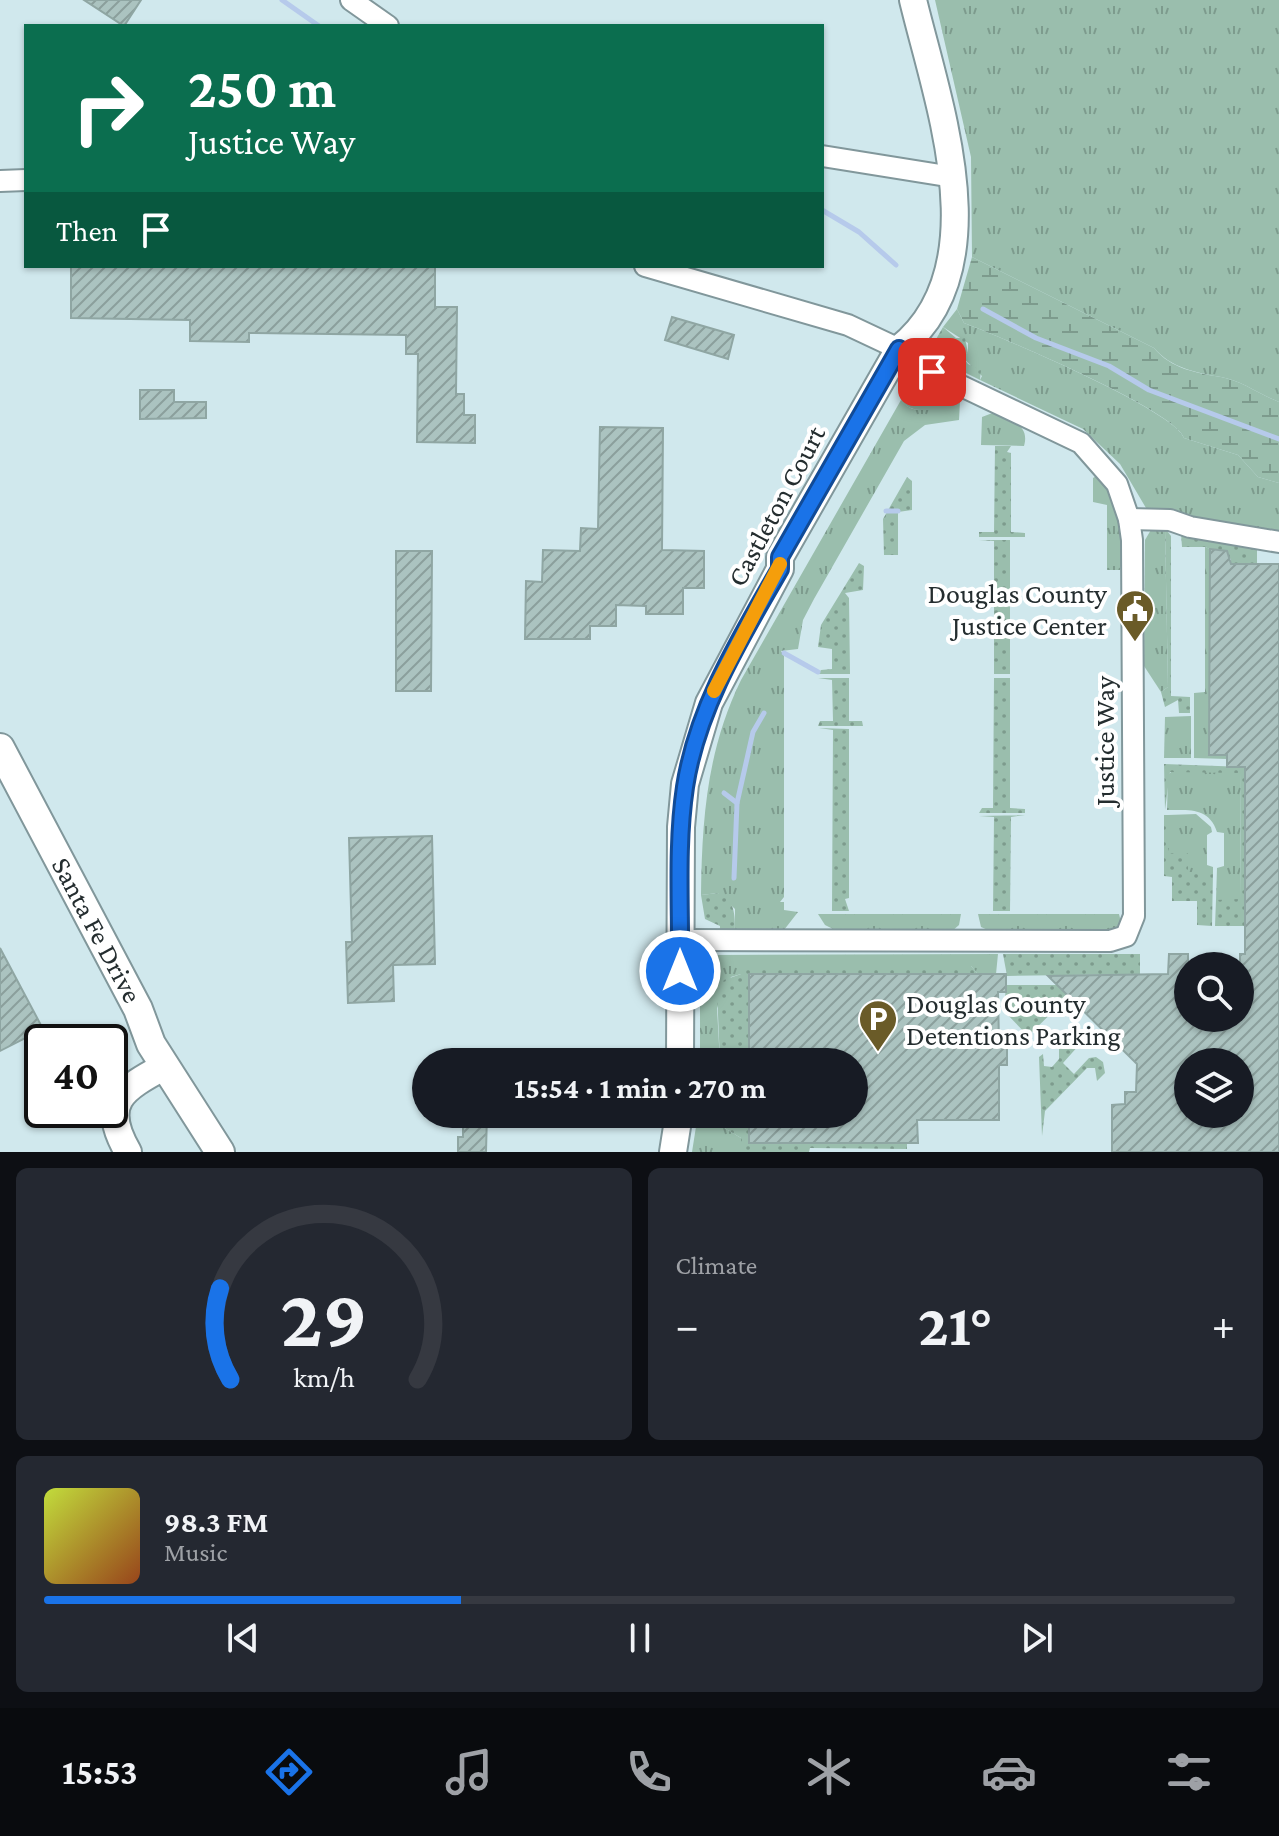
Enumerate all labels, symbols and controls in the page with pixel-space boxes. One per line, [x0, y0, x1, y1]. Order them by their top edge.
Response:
icon: right [56, 56, 160, 160]
text: 250 m [188, 57, 336, 119]
text: Justice Way [188, 122, 355, 162]
icon: arrive [134, 208, 178, 252]
text: Then [56, 214, 118, 247]
pin [898, 338, 966, 406]
icon: arrive [910, 350, 954, 394]
street label: Castleton Court [721, 420, 832, 591]
place label: Douglas County Justice Center [927, 578, 1108, 641]
public building icon: Douglas County Justice Center [1114, 588, 1156, 643]
street label: Justice Way [1089, 675, 1120, 809]
street label: Santa Fe Drive [46, 852, 148, 1008]
position arrow [638, 929, 722, 1013]
map controls [1174, 952, 1254, 1128]
button: search [1174, 952, 1254, 1032]
place label: Douglas County Detentions Parking [906, 988, 1121, 1051]
parking icon: Douglas County Detentions Parking [857, 998, 899, 1053]
speed limit sign: 40 [24, 1024, 128, 1128]
button: layers [1174, 1048, 1254, 1128]
text: 15:54 · 1 min · 270 m [514, 1071, 766, 1104]
text: Climate [676, 1251, 757, 1280]
text: 29 [280, 1271, 367, 1364]
text: 21° [918, 1291, 993, 1358]
text: − [676, 1301, 699, 1349]
text: + [1212, 1301, 1235, 1349]
text: km/h [293, 1361, 355, 1393]
text: 98.3 FM [164, 1505, 268, 1538]
text: Music [164, 1538, 227, 1567]
icon: previous [221, 1616, 265, 1660]
icon: pause [618, 1616, 662, 1660]
icon: next [1015, 1616, 1059, 1660]
icon: directions [261, 1744, 317, 1800]
icon: music [441, 1744, 497, 1800]
icon: phone [621, 1744, 677, 1800]
icon: climate [801, 1744, 857, 1800]
icon: car [981, 1744, 1037, 1800]
icon: filters [1161, 1744, 1217, 1800]
text: 15:53 [62, 1752, 137, 1792]

